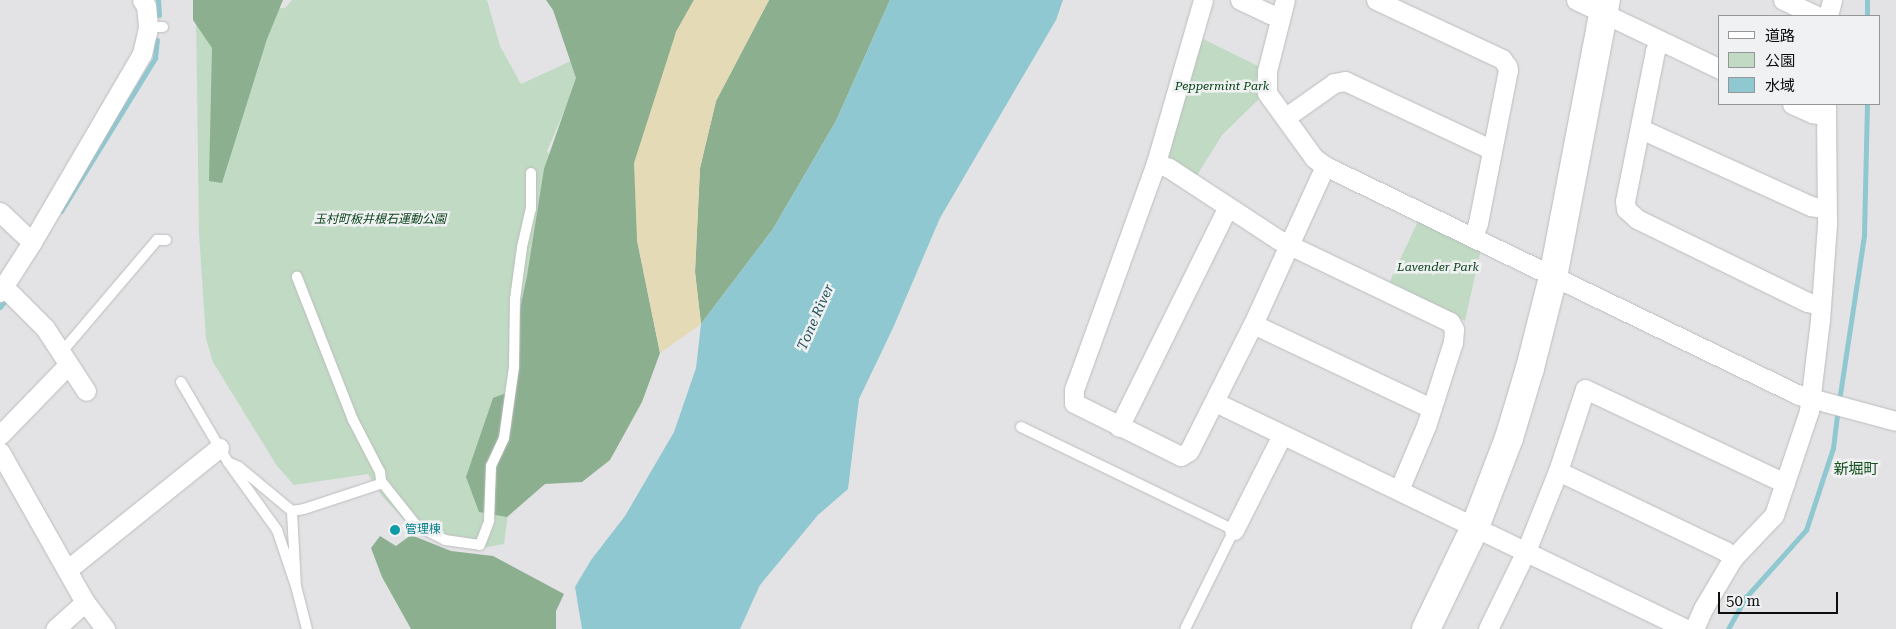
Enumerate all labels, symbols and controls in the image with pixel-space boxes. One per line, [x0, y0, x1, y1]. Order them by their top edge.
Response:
legend [1718, 15, 1881, 105]
text: 道路 [1765, 27, 1795, 45]
text: 公園 [1765, 52, 1795, 70]
text: 水域 [1765, 77, 1795, 95]
park label: Peppermint Park [1175, 80, 1269, 94]
park label: 玉村町板井根石運動公園 [314, 213, 446, 227]
park label: Lavender Park [1397, 261, 1479, 275]
water label: Tone River [793, 281, 837, 353]
district label: 新堀町 [1834, 461, 1878, 479]
place label: 管理棟 [405, 523, 441, 537]
marker: 管理棟 [389, 524, 401, 536]
scale bar [1721, 582, 1841, 614]
text: 50 m [1726, 592, 1760, 610]

